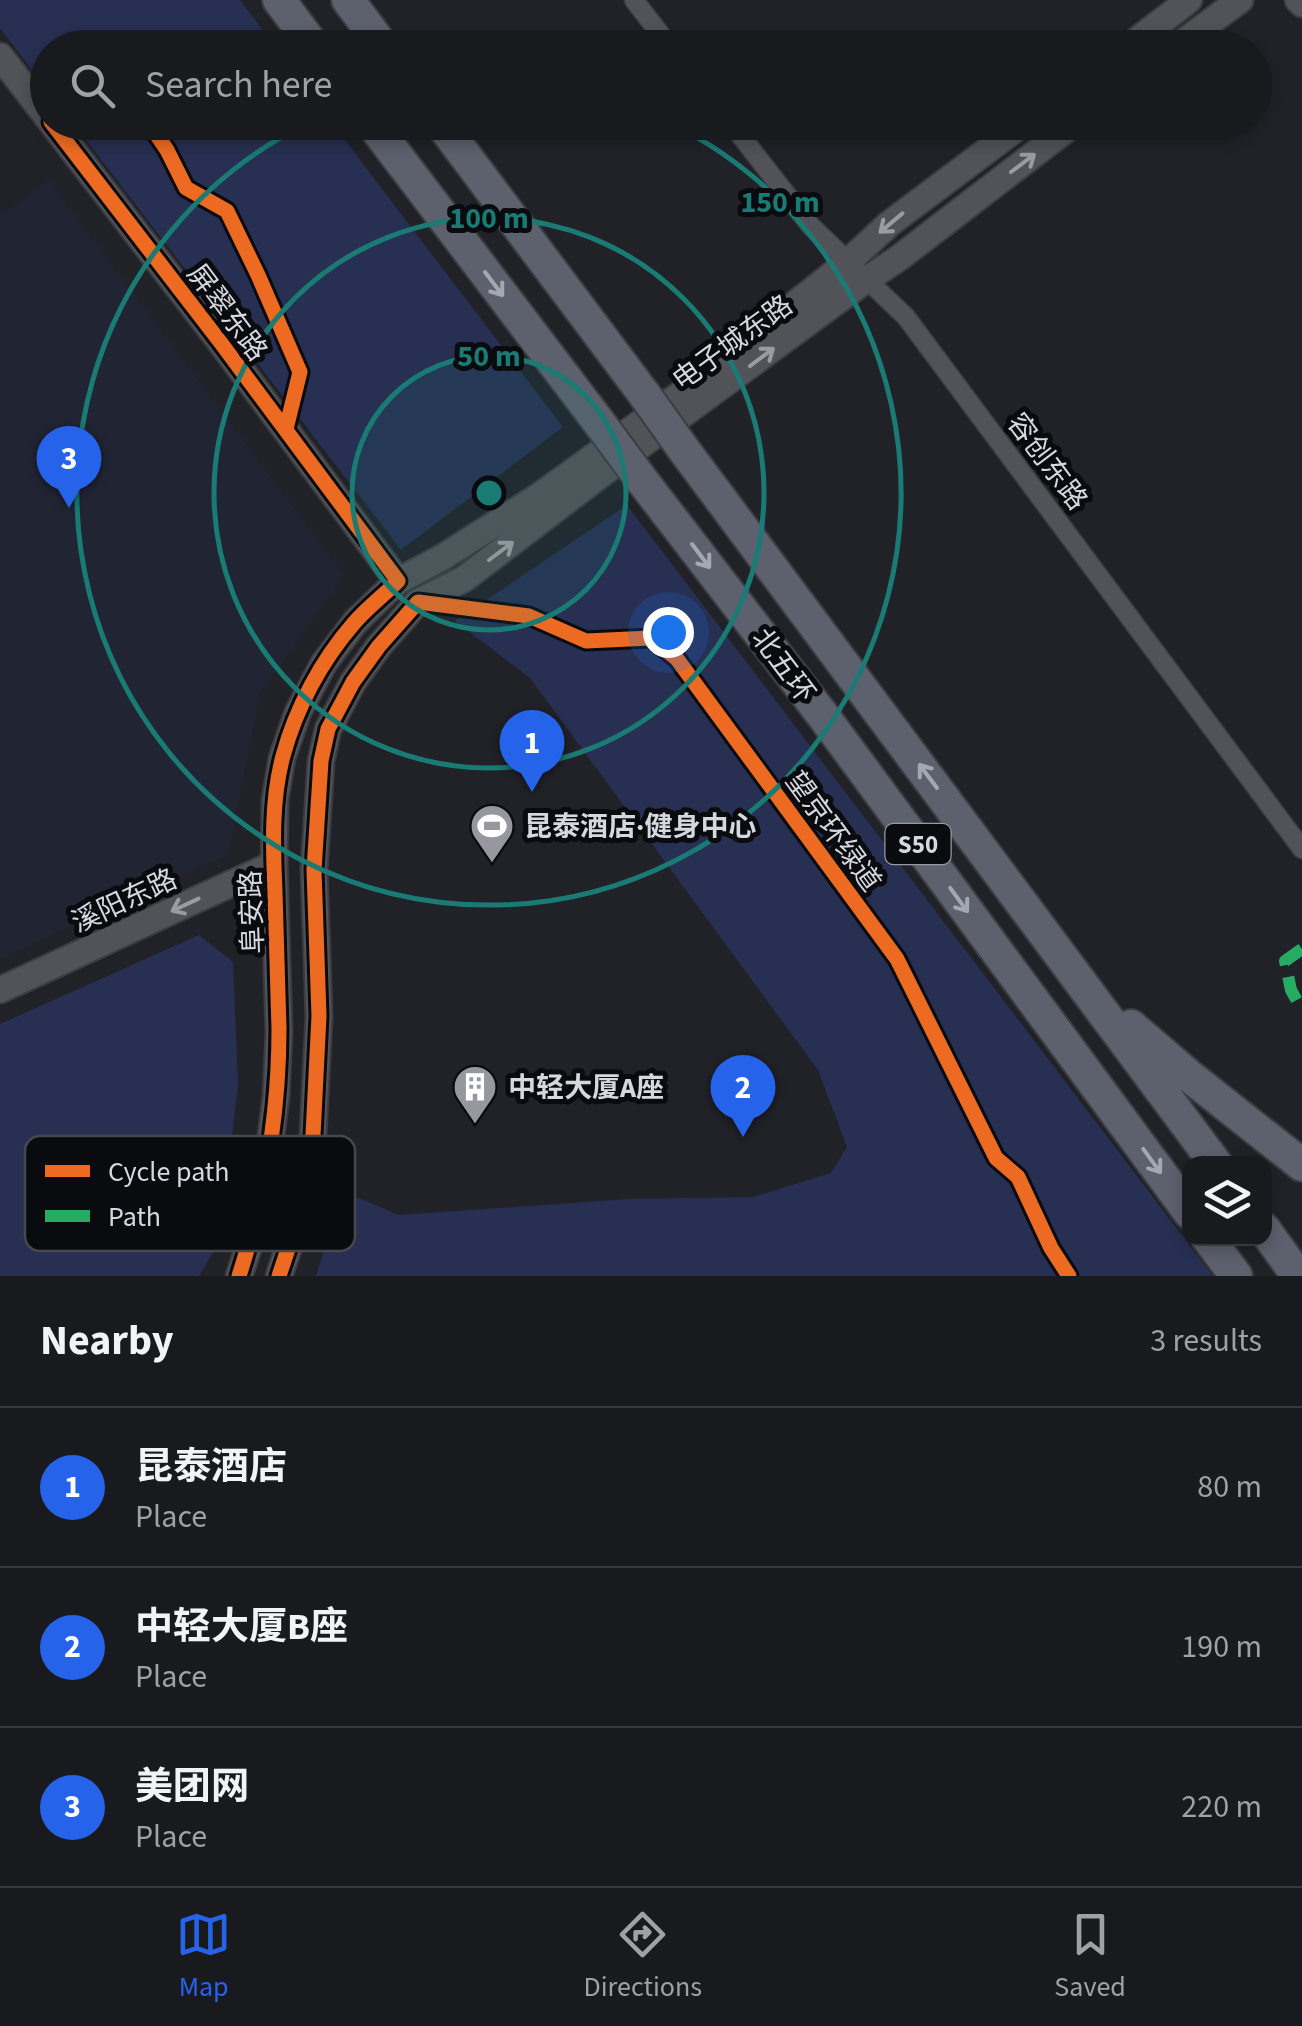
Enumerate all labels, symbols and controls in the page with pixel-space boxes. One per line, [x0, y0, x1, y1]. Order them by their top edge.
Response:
search box [30, 30, 1272, 140]
icon: search [65, 58, 120, 113]
text: Search here [145, 58, 332, 112]
one-way arrow [1009, 153, 1036, 174]
text: 150 m [740, 181, 820, 224]
text: 100 m [449, 197, 529, 240]
one-way arrow [879, 212, 905, 234]
street label: 屏翠东路 [178, 256, 277, 369]
one-way arrow [483, 270, 504, 297]
street label: 电子城东路 [664, 285, 801, 400]
text: 50 m [457, 335, 521, 378]
one-way arrow [748, 347, 775, 368]
street label: 容创东路 [998, 405, 1097, 518]
pin: 3 [36, 426, 102, 508]
centre of rings [471, 475, 507, 511]
one-way arrow [487, 541, 514, 562]
one-way arrow [690, 542, 711, 569]
your location [643, 607, 694, 658]
street label: 北五环 [742, 620, 824, 711]
pin: 1 [500, 710, 564, 792]
street label: 望京环绿道 [776, 763, 891, 900]
one-way arrow [918, 763, 939, 790]
sports icon: 昆泰酒店·健身中心 [469, 803, 515, 864]
place label: 昆泰酒店·健身中心 [524, 807, 756, 847]
road number: S50 [886, 824, 950, 864]
street label: 溪阳东路 [65, 859, 184, 943]
street label: 阜安路 [231, 869, 273, 955]
one-way arrow [948, 886, 969, 913]
one-way arrow [171, 896, 201, 915]
pin: 2 [710, 1054, 776, 1137]
building icon: 中轻大厦A座 [452, 1064, 498, 1125]
place label: 中轻大厦A座 [508, 1068, 664, 1108]
legend [25, 1136, 355, 1251]
one-way arrow [1141, 1147, 1162, 1175]
text: Cycle path [108, 1152, 230, 1192]
map controls [1182, 1156, 1272, 1246]
button: layers [1182, 1156, 1272, 1246]
text: Path [108, 1197, 161, 1237]
text: Nearby [40, 1311, 174, 1371]
text: 3 results [1150, 1318, 1262, 1364]
text: 昆泰酒店 [135, 1440, 287, 1494]
text: 1 [64, 1464, 81, 1510]
text: 80 m [1197, 1464, 1262, 1510]
text: Place [135, 1494, 207, 1540]
text: 中轻大厦B座 [135, 1600, 348, 1654]
text: 2 [64, 1624, 81, 1670]
text: 190 m [1181, 1624, 1262, 1670]
text: Place [135, 1654, 207, 1700]
text: 美团网 [135, 1760, 249, 1814]
text: 3 [64, 1784, 81, 1830]
text: 220 m [1181, 1784, 1262, 1830]
text: Place [135, 1814, 207, 1860]
tab: Map [176, 1907, 231, 2007]
tab: Directions [584, 1907, 702, 2007]
tab: Saved [1054, 1907, 1126, 2007]

